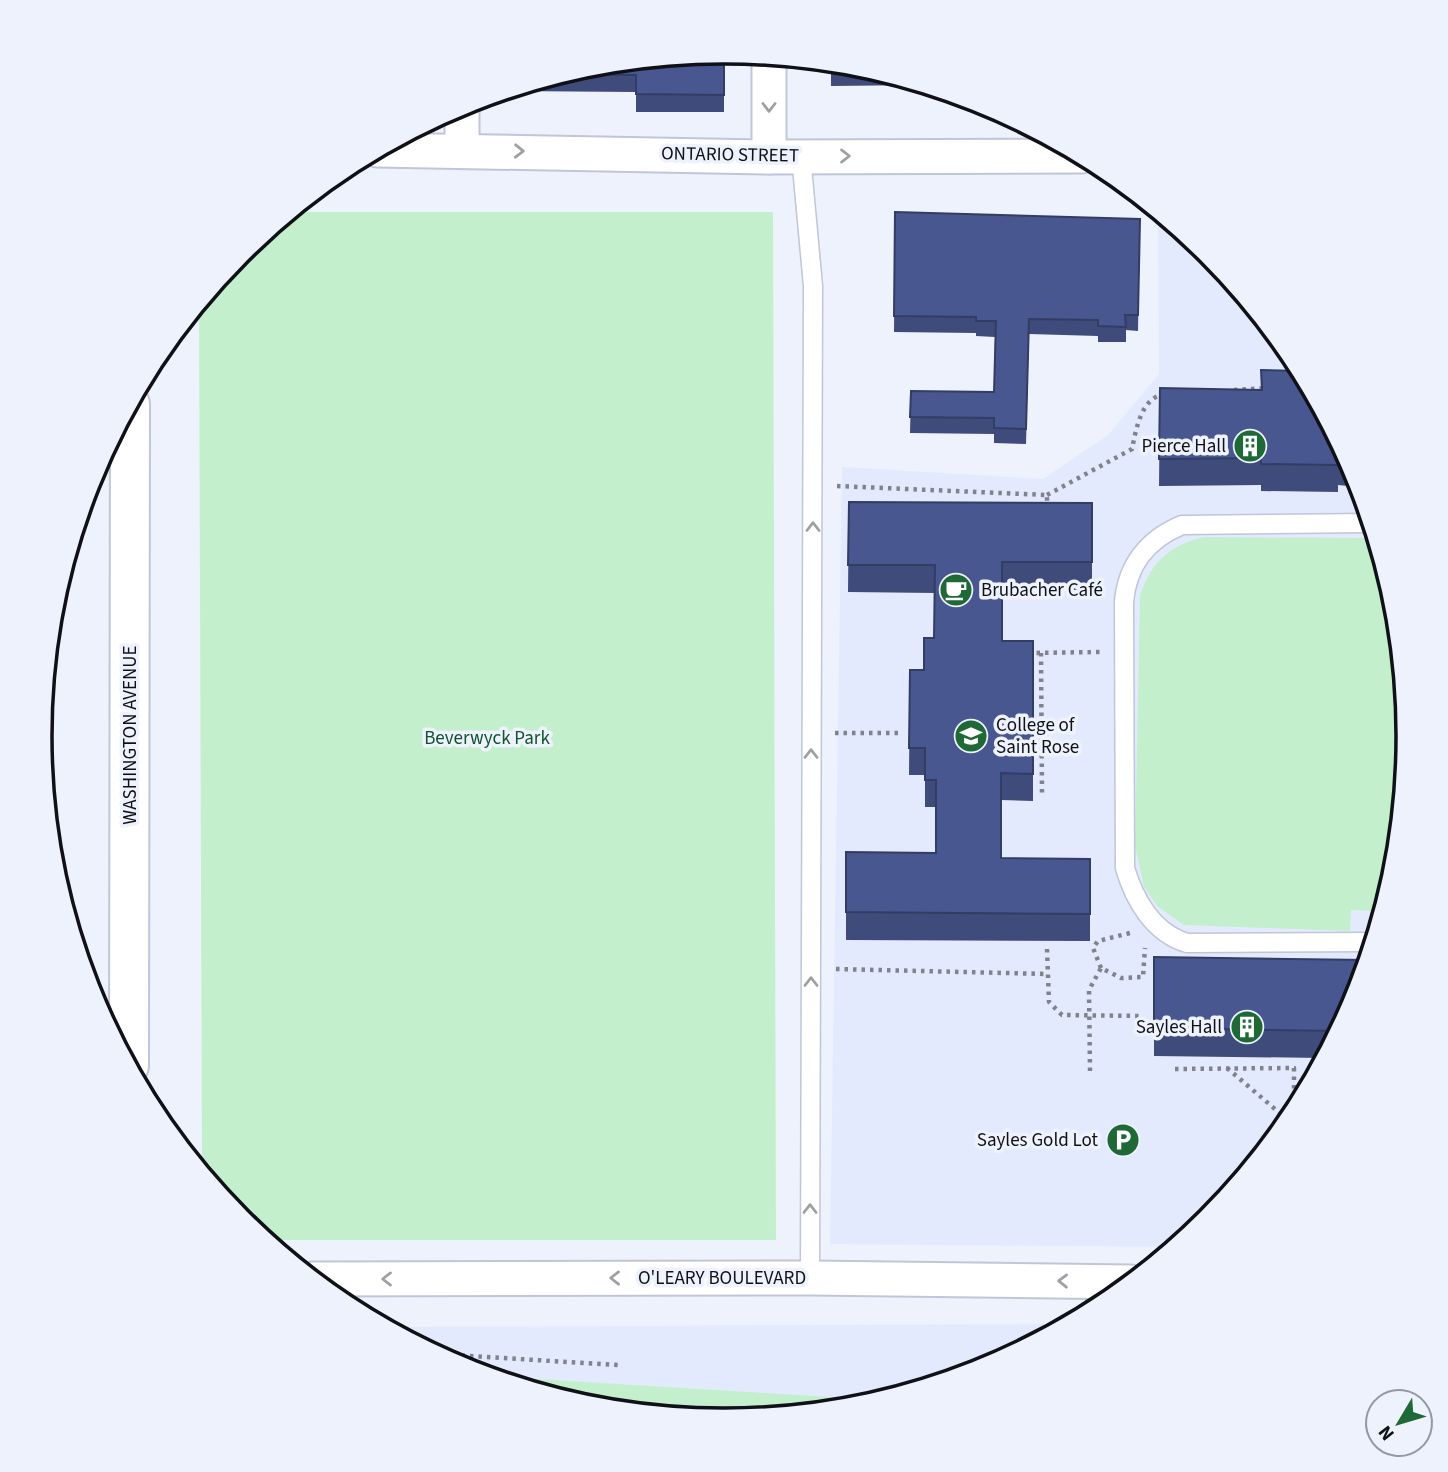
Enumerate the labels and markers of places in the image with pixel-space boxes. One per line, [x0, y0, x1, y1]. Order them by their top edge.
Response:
building icon: Pierce Hall [1231, 427, 1269, 465]
place label: Pierce Hall [1142, 433, 1226, 460]
cafe icon: Brubacher Café [937, 571, 975, 609]
place label: Brubacher Café [981, 577, 1103, 604]
place label: College of Saint Rose [996, 712, 1079, 761]
school or university icon: College of Saint Rose [952, 717, 990, 755]
building icon: Sayles Hall [1228, 1008, 1266, 1046]
place label: Sayles Hall [1136, 1014, 1222, 1041]
parking icon: Sayles Gold Lot [1104, 1121, 1142, 1159]
place label: Sayles Gold Lot [977, 1127, 1099, 1154]

